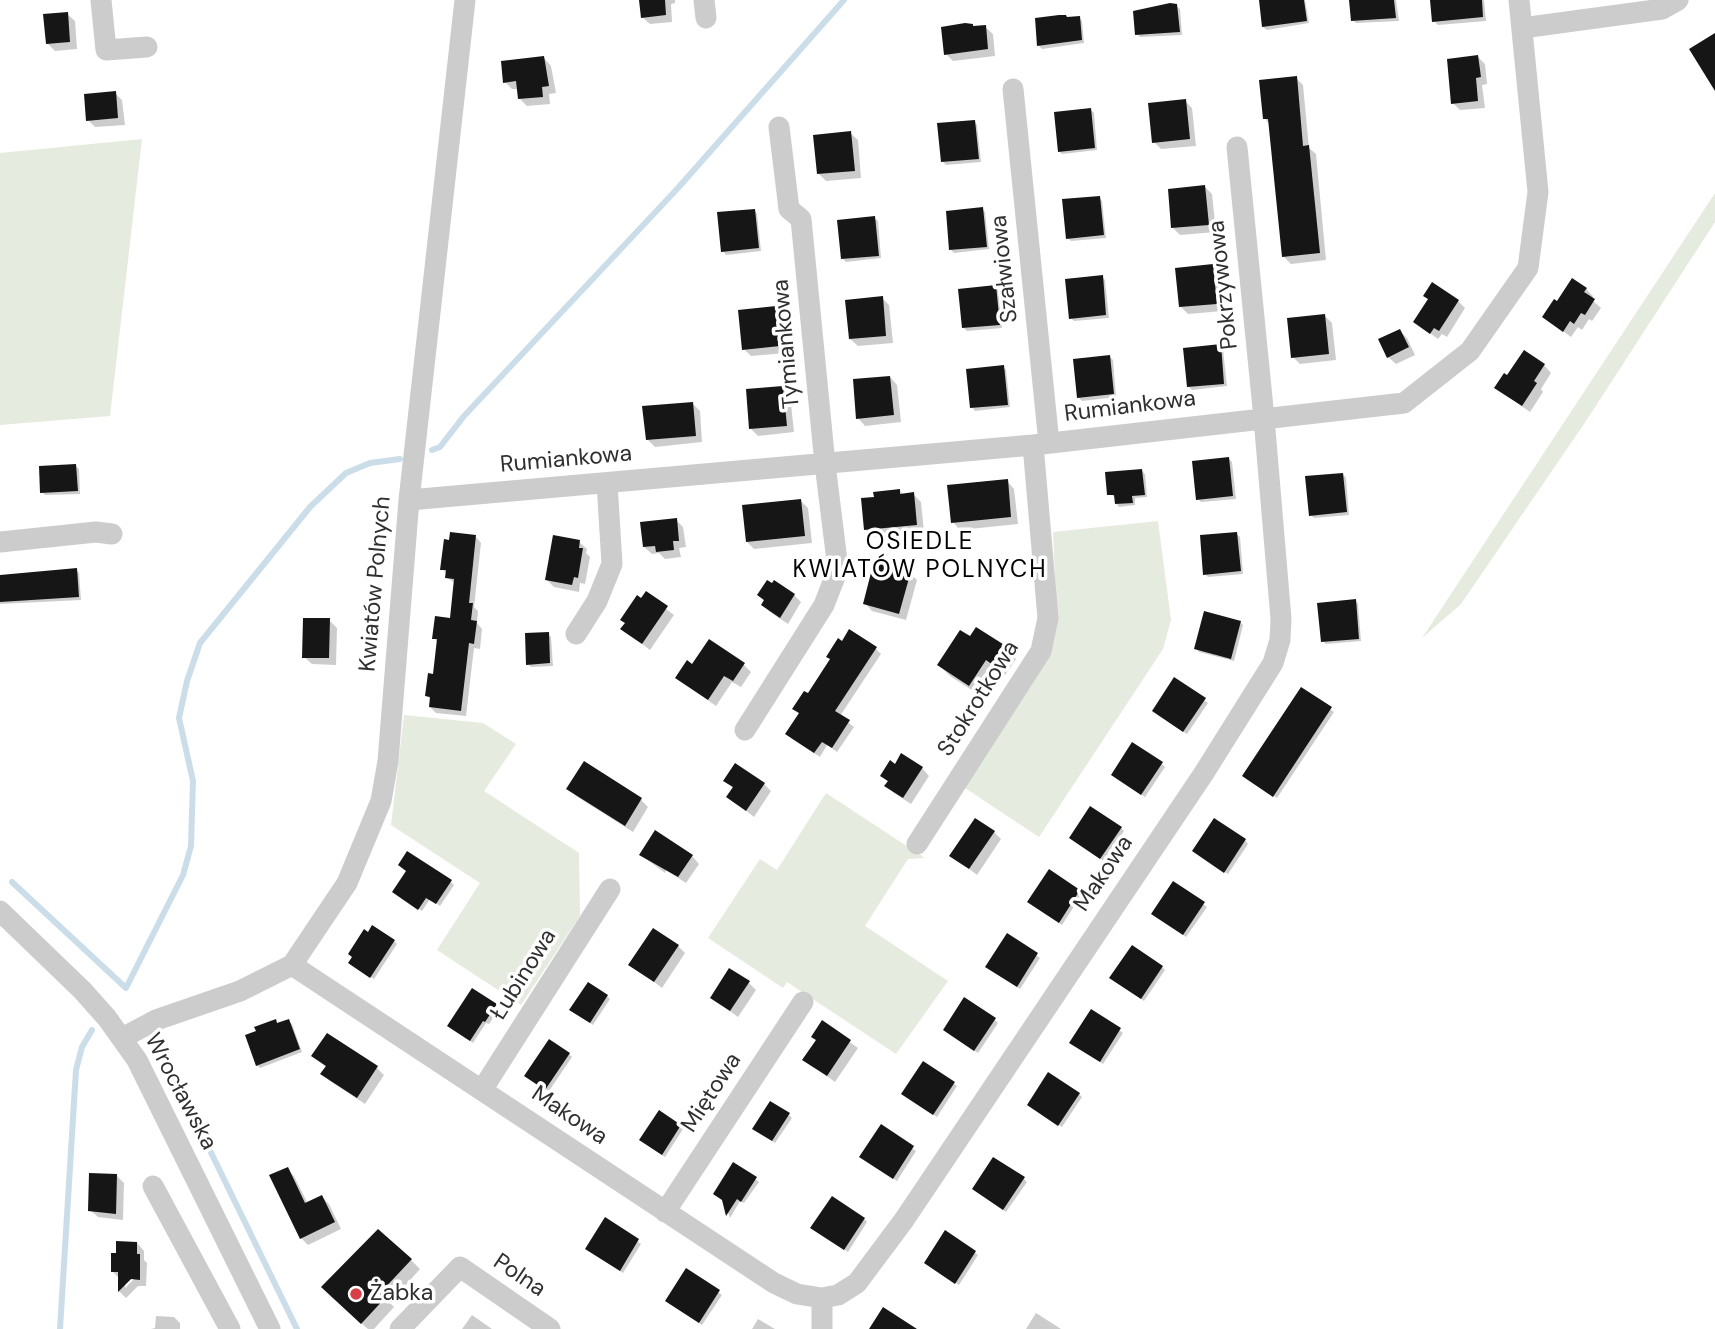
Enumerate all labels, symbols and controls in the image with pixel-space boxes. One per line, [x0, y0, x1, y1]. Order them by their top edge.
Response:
street label: Szałwiowa [986, 214, 1024, 324]
street label: Pokrzywowa [1203, 219, 1245, 351]
street label: Tymiankowa [768, 278, 806, 410]
street label: Rumiankowa [1063, 385, 1197, 429]
street label: Rumiankowa [499, 440, 633, 480]
street label: Kwiatów Polnych [355, 495, 397, 673]
district label: OSIEDLE KWIATÓW POLNYCH [794, 529, 1046, 585]
street label: Stokrotkowa [933, 636, 1025, 762]
street label: Makowa [1069, 831, 1139, 917]
street label: Łubinowa [485, 924, 563, 1026]
street label: Wrocławska [138, 1029, 222, 1155]
street label: Miętowa [676, 1048, 748, 1138]
street label: Makowa [526, 1081, 612, 1151]
street label: Polna [488, 1249, 550, 1303]
place label: Żabka [370, 1280, 433, 1308]
marker: Żabka [348, 1286, 364, 1302]

